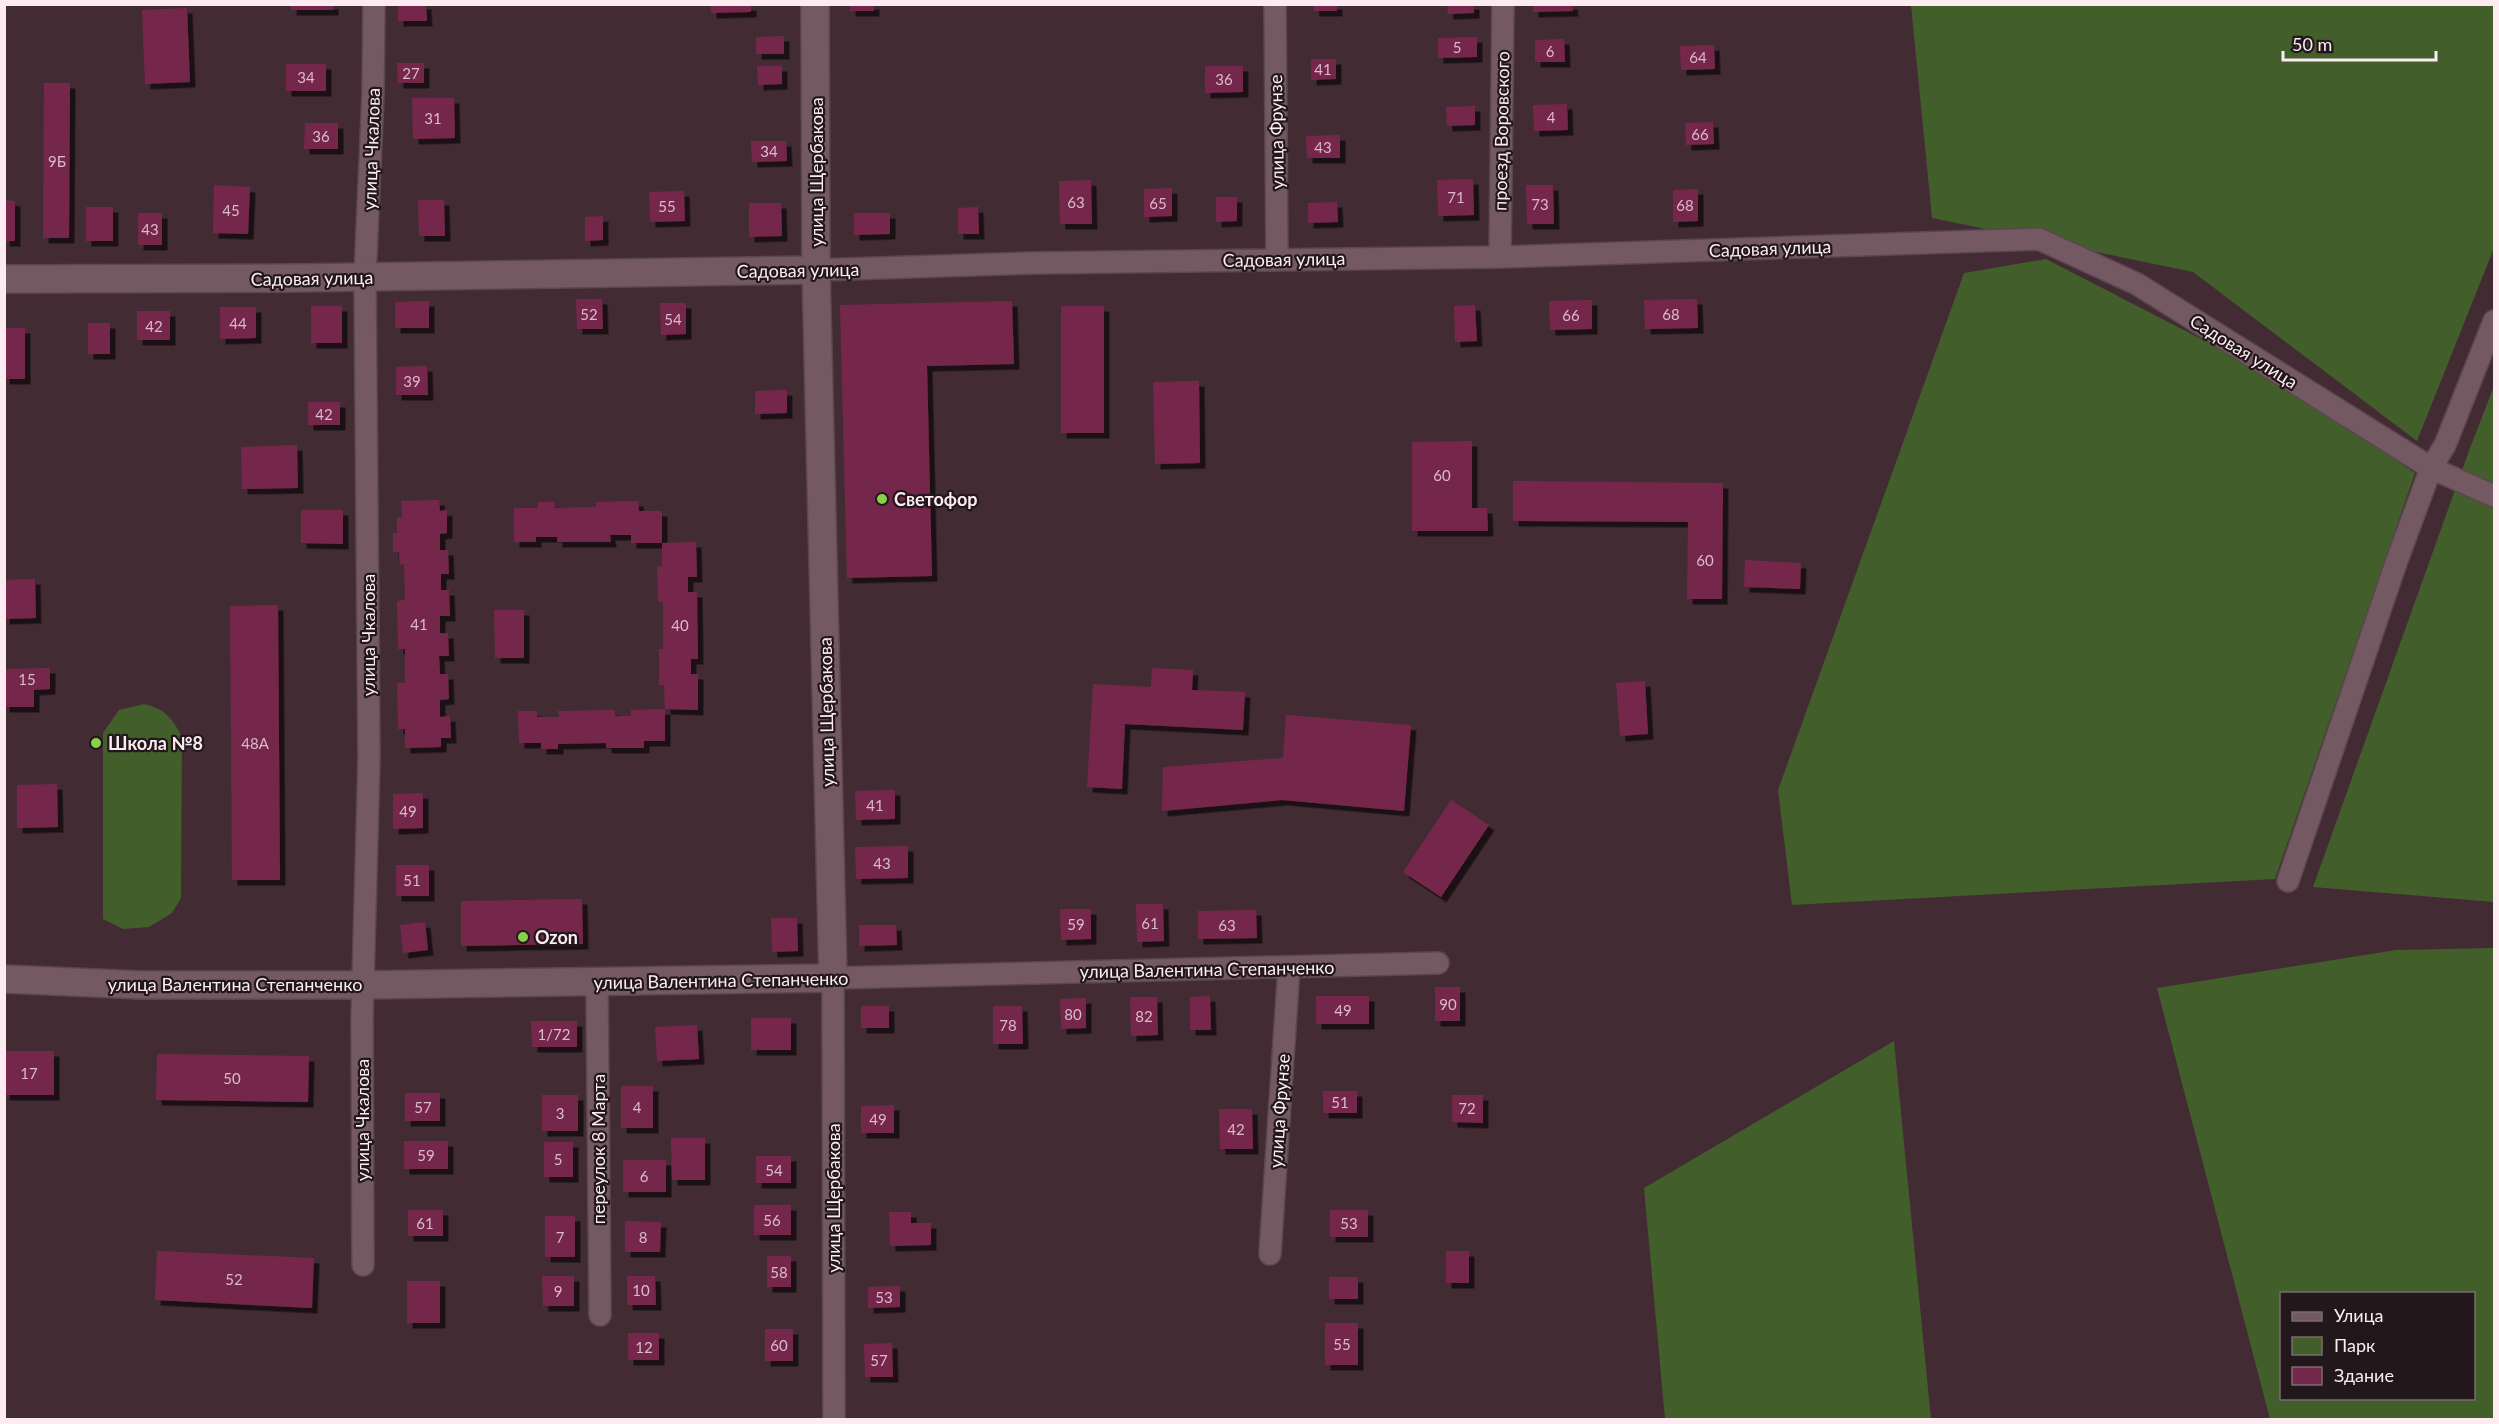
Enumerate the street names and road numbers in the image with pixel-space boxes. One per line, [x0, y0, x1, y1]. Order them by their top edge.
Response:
street label: проезд Воровского [1489, 51, 1513, 211]
street label: улица Фрунзе [1264, 75, 1288, 189]
street label: улица Чкалова [358, 87, 384, 211]
street label: улица Щербакова [805, 97, 827, 247]
street label: Садовая улица [1708, 235, 1832, 261]
street label: Садовая улица [1222, 247, 1346, 271]
street label: Садовая улица [736, 258, 860, 282]
street label: Садовая улица [250, 266, 374, 290]
street label: Садовая улица [2186, 309, 2302, 393]
street label: улица Чкалова [357, 574, 379, 696]
street label: улица Щербакова [814, 637, 838, 787]
street label: улица Валентина Степанченко [1079, 956, 1335, 982]
street label: улица Валентина Степанченко [593, 967, 849, 993]
street label: улица Валентина Степанченко [108, 973, 362, 995]
street label: улица Фрунзе [1264, 1053, 1294, 1169]
street label: улица Чкалова [351, 1059, 373, 1181]
street label: переулок 8 Марта [587, 1074, 609, 1224]
street label: улица Щербакова [822, 1123, 844, 1273]

